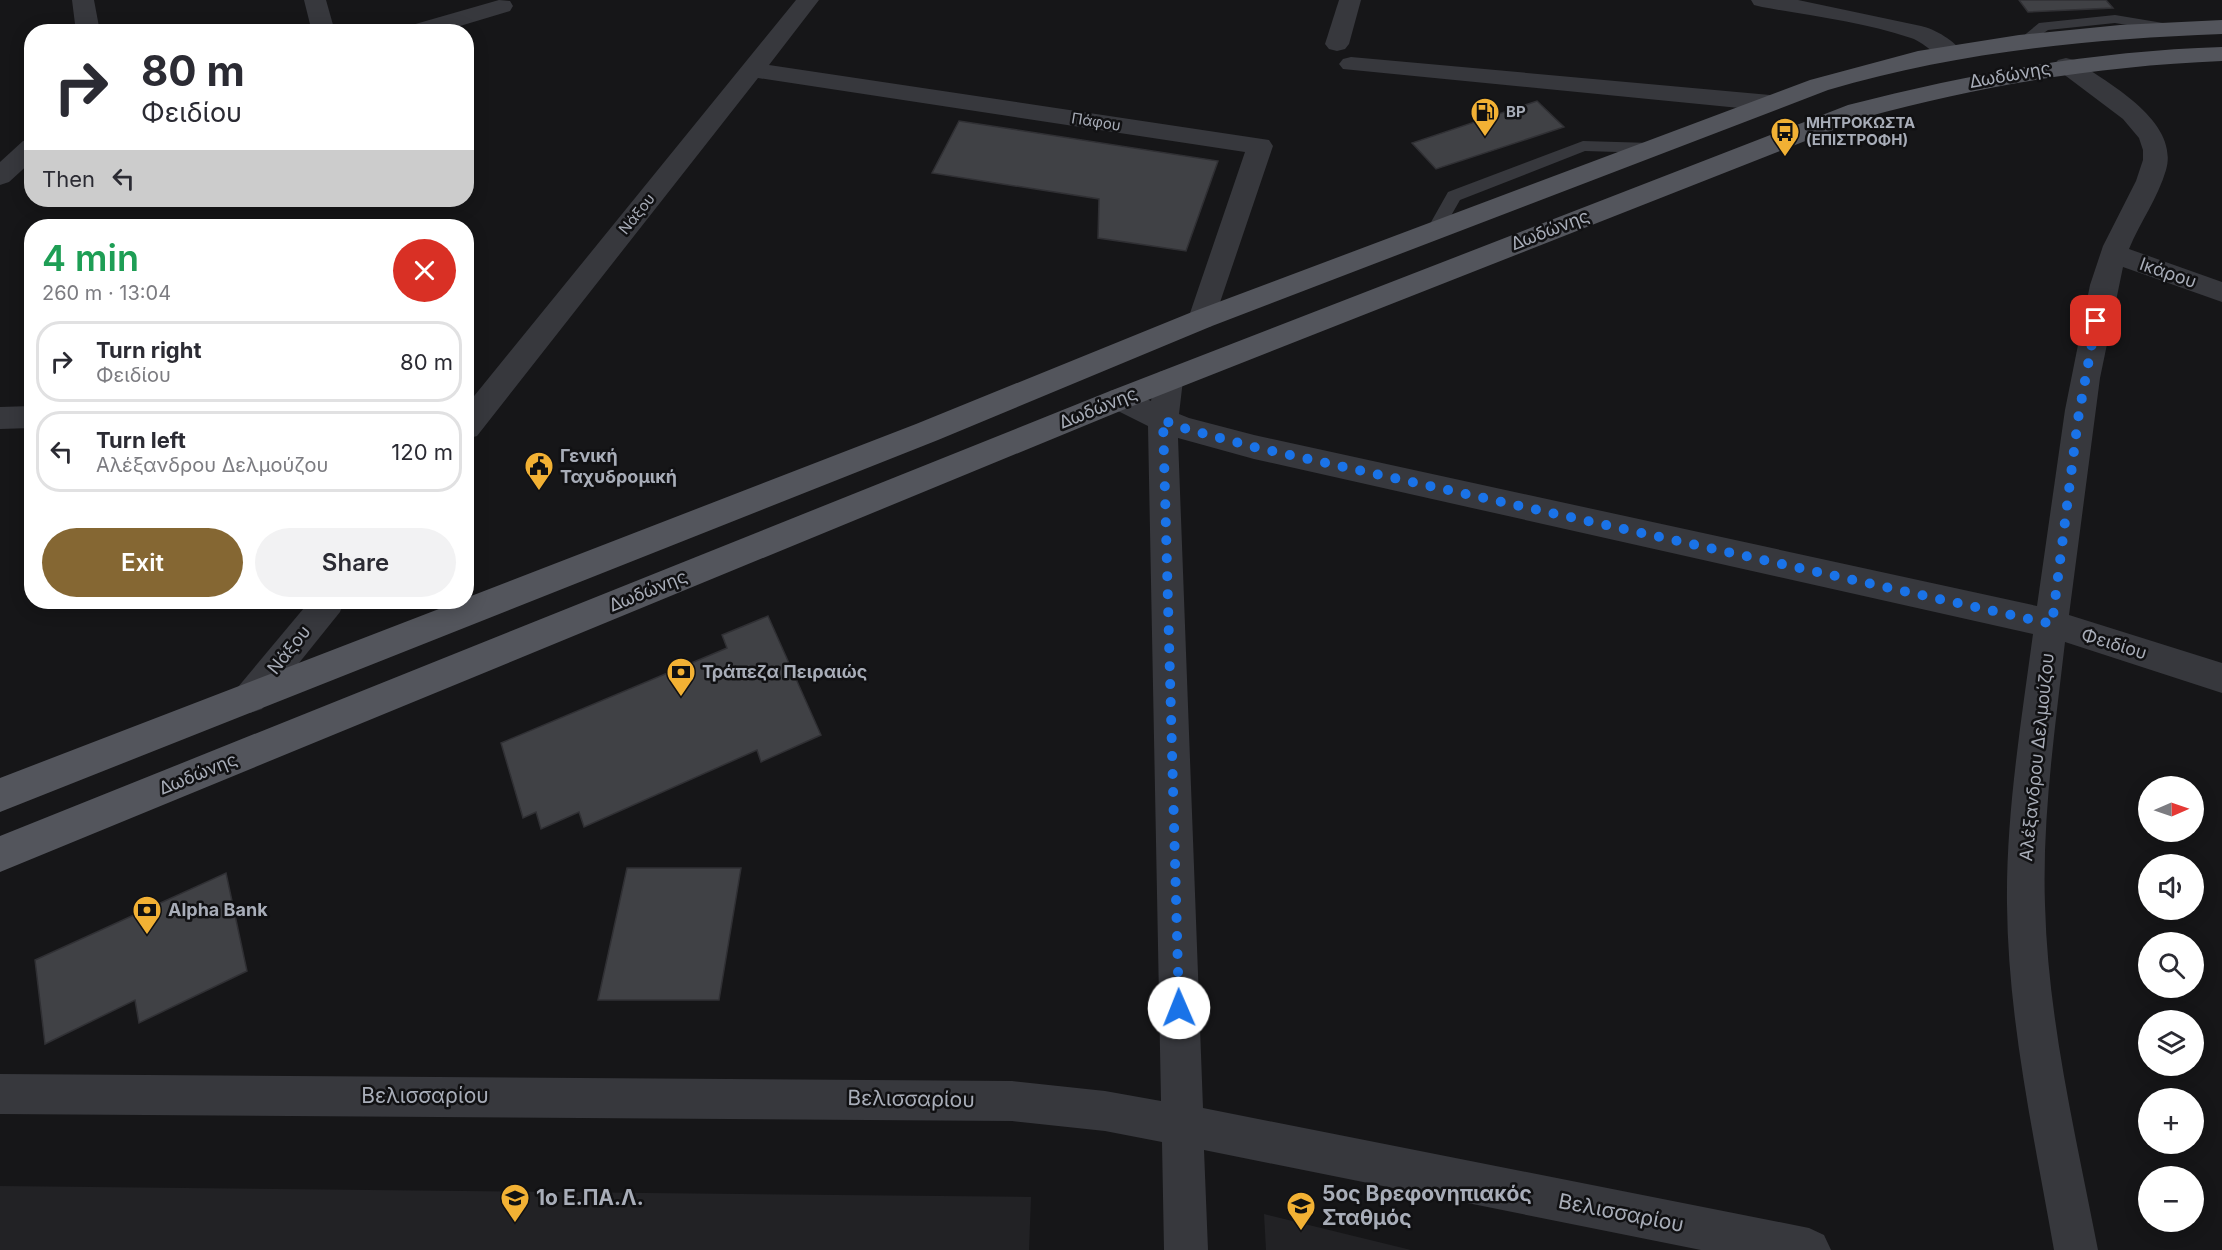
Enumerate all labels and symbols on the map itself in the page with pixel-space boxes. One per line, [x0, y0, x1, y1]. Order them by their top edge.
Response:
street label: Δωδώνης [1967, 57, 2052, 92]
fuel station icon: BP [1469, 96, 1501, 138]
place label: BP [1506, 102, 1526, 121]
street label: Πάφου [1070, 108, 1122, 135]
place label: ΜΗΤΡΟΚΩΣΤΑ (ΕΠΙΣΤΡΟΦΗ) [1806, 113, 1915, 149]
bus stop icon: ΜΗΤΡΟΚΩΣΤΑ (ΕΠΙΣΤΡΟΦΗ) [1769, 116, 1801, 158]
street label: Νάξου [614, 189, 659, 238]
street label: Δωδώνης [1508, 205, 1592, 254]
street label: Ικάρου [2137, 253, 2199, 292]
pin [2070, 295, 2121, 346]
street label: Δωδώνης [1056, 382, 1140, 433]
place label: Γενική Ταχυδρομική [560, 445, 677, 487]
public building icon: Γενική Ταχυδρομική [523, 450, 555, 492]
street label: Δωδώνης [606, 565, 690, 616]
street label: Νάξου [263, 621, 315, 678]
street label: Φειδίου [2079, 624, 2149, 663]
street label: Αλέξανδρου Δελμούζου [2015, 652, 2058, 862]
bank icon: Τράπεζα Πειραιώς [665, 656, 697, 698]
place label: Τράπεζα Πειραιώς [702, 661, 867, 682]
street label: Δωδώνης [156, 748, 240, 799]
north arrow [2138, 776, 2204, 842]
bank icon: Alpha Bank [131, 894, 163, 936]
place label: Alpha Bank [168, 899, 268, 920]
position arrow [1147, 976, 1211, 1040]
street label: Βελισσαρίου [361, 1083, 489, 1108]
street label: Βελισσαρίου [847, 1085, 975, 1112]
place label: 5ος Βρεφονηπιακός Σταθμός [1322, 1181, 1532, 1230]
school or university icon: 1ο Ε.ΠΑ.Λ. [499, 1182, 531, 1224]
place label: 1ο Ε.ΠΑ.Λ. [536, 1185, 644, 1210]
street label: Βελισσαρίου [1556, 1188, 1686, 1237]
school or university icon: 5ος Βρεφονηπιακός Σταθμός [1285, 1190, 1317, 1232]

